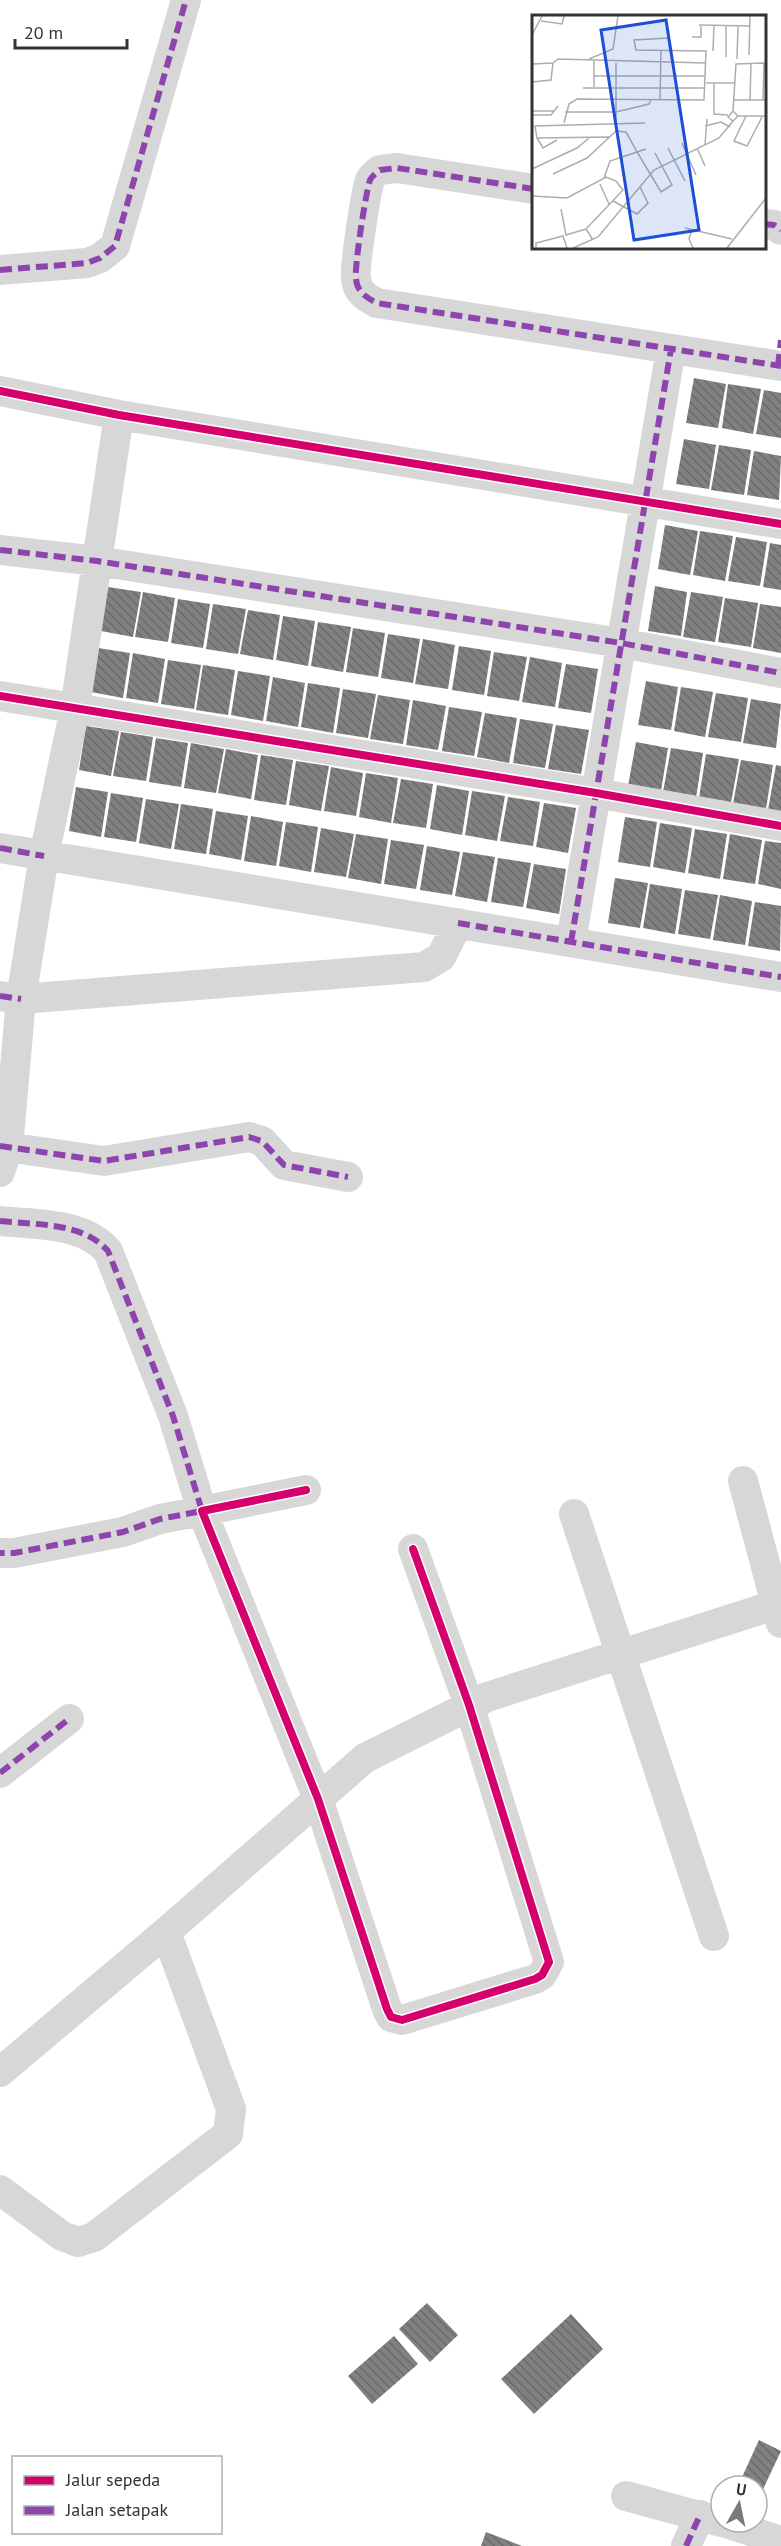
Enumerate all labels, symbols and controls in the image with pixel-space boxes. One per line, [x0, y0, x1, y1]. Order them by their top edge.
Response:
scale bar [15, 12, 128, 50]
inset map [532, 15, 766, 249]
text: 20 m [24, 21, 63, 44]
legend [12, 2456, 222, 2534]
text: Jalur sepeda [65, 2468, 160, 2491]
north arrow [709, 2474, 769, 2534]
text: U [735, 2479, 748, 2500]
text: Jalan setapak [65, 2498, 168, 2521]

